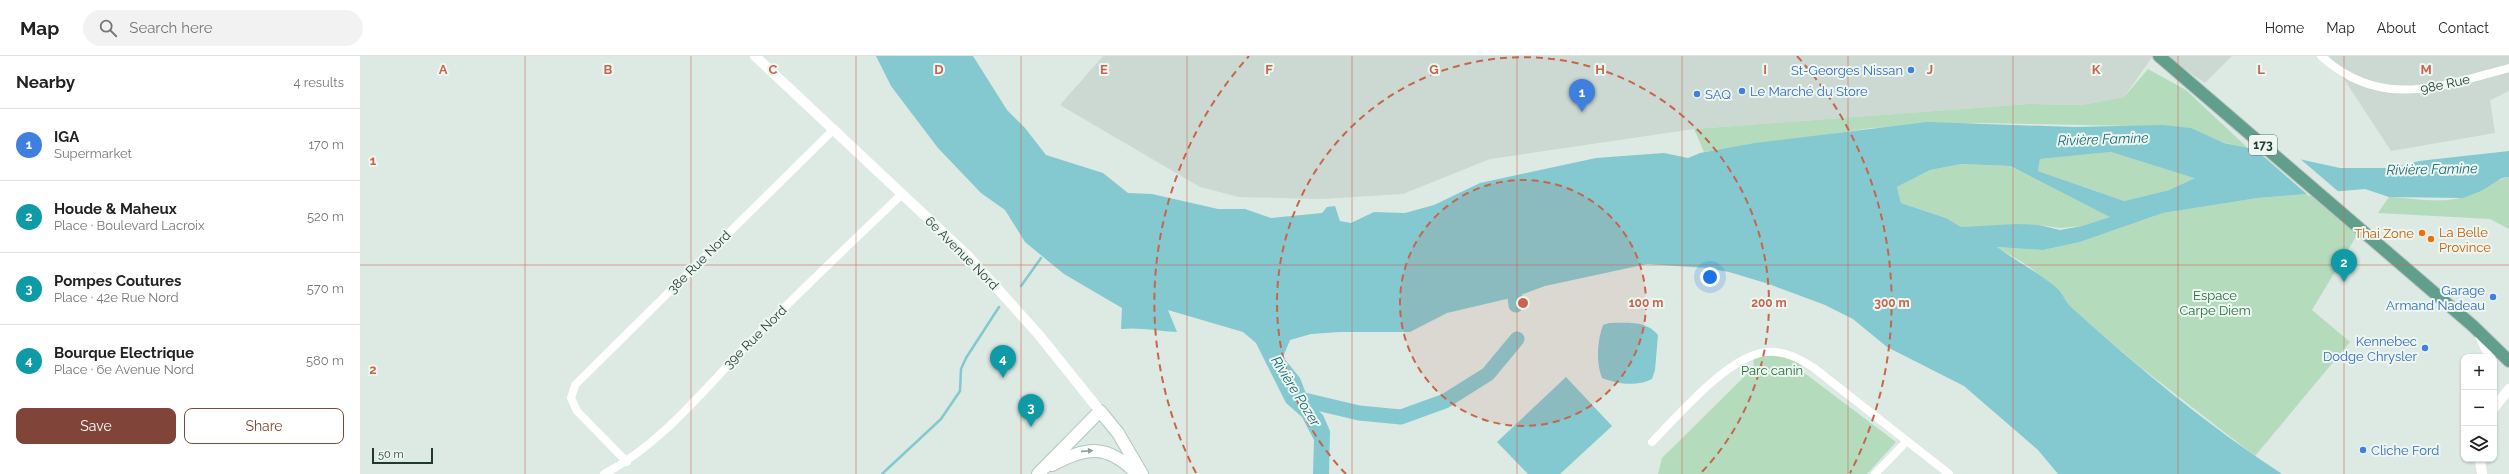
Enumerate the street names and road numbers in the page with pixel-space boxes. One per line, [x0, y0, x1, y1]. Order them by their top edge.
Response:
street label: 98e Rue [2419, 71, 2471, 97]
road number: 173 [2249, 135, 2277, 155]
street label: 6e Avenue Nord [922, 213, 1002, 293]
street label: 38e Rue Nord [664, 227, 734, 297]
street label: 39e Rue Nord [720, 302, 790, 372]

